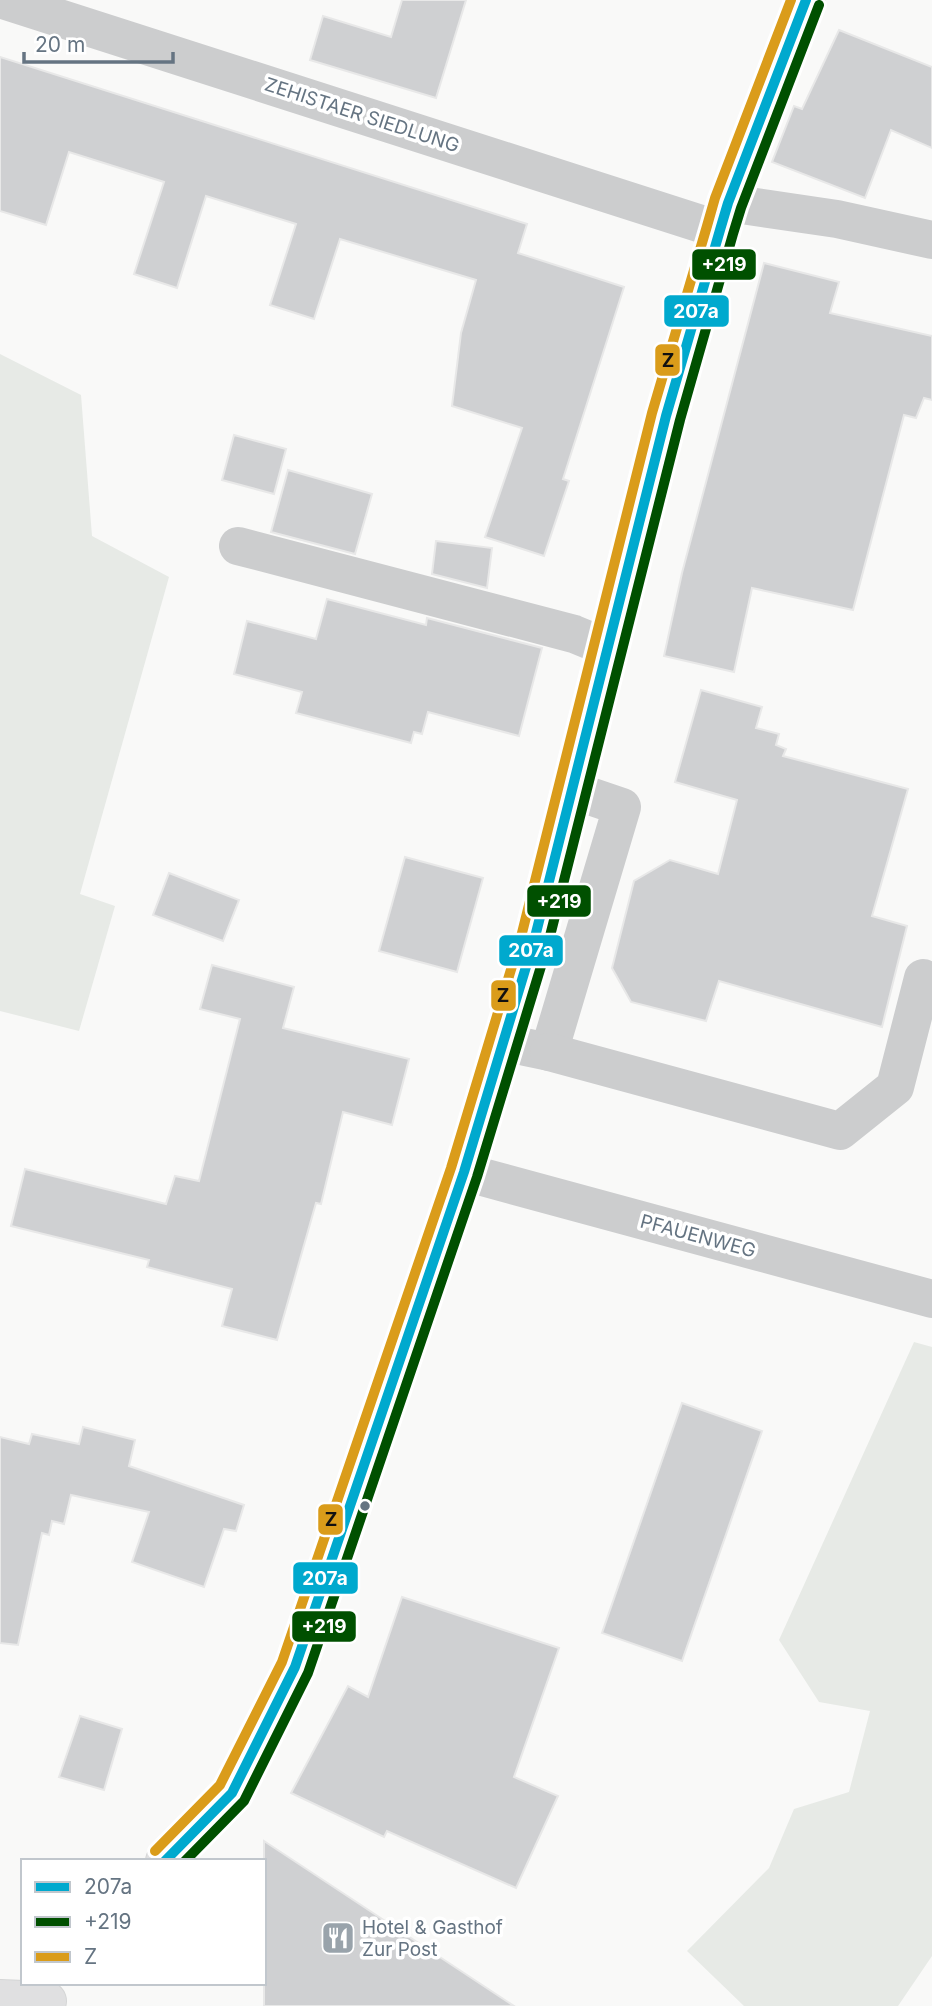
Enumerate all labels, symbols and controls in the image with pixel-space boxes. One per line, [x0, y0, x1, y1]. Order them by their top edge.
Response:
scale bar [24, 21, 173, 65]
text: 20 m [35, 32, 85, 57]
street label: ZEHISTAER SIEDLUNG [262, 73, 462, 157]
line badge: +219 [691, 248, 757, 281]
text: +219 [702, 253, 747, 276]
line badge: 207a [663, 294, 730, 328]
text: 207a [673, 300, 719, 323]
line badge: Z [654, 343, 681, 377]
text: Z [662, 349, 674, 372]
line badge: +219 [526, 884, 592, 918]
text: +219 [537, 890, 582, 913]
line badge: 207a [498, 934, 564, 967]
text: 207a [508, 939, 554, 962]
line badge: Z [490, 979, 517, 1012]
text: Z [497, 984, 509, 1007]
street label: PFAUENWEG [638, 1210, 758, 1262]
unlabelled marker [358, 1499, 372, 1513]
line badge: Z [317, 1503, 344, 1536]
text: Z [325, 1508, 337, 1531]
line badge: 207a [292, 1561, 359, 1595]
text: 207a [302, 1567, 348, 1590]
line badge: +219 [291, 1610, 357, 1643]
text: +219 [302, 1615, 347, 1638]
legend [21, 1859, 266, 1985]
text: 207a [84, 1874, 132, 1899]
text: +219 [84, 1909, 132, 1934]
place label: Hotel & Gasthof Zur Post [362, 1916, 503, 1961]
restaurant icon: Hotel & Gasthof Zur Post [319, 1919, 357, 1957]
text: Z [84, 1944, 97, 1969]

